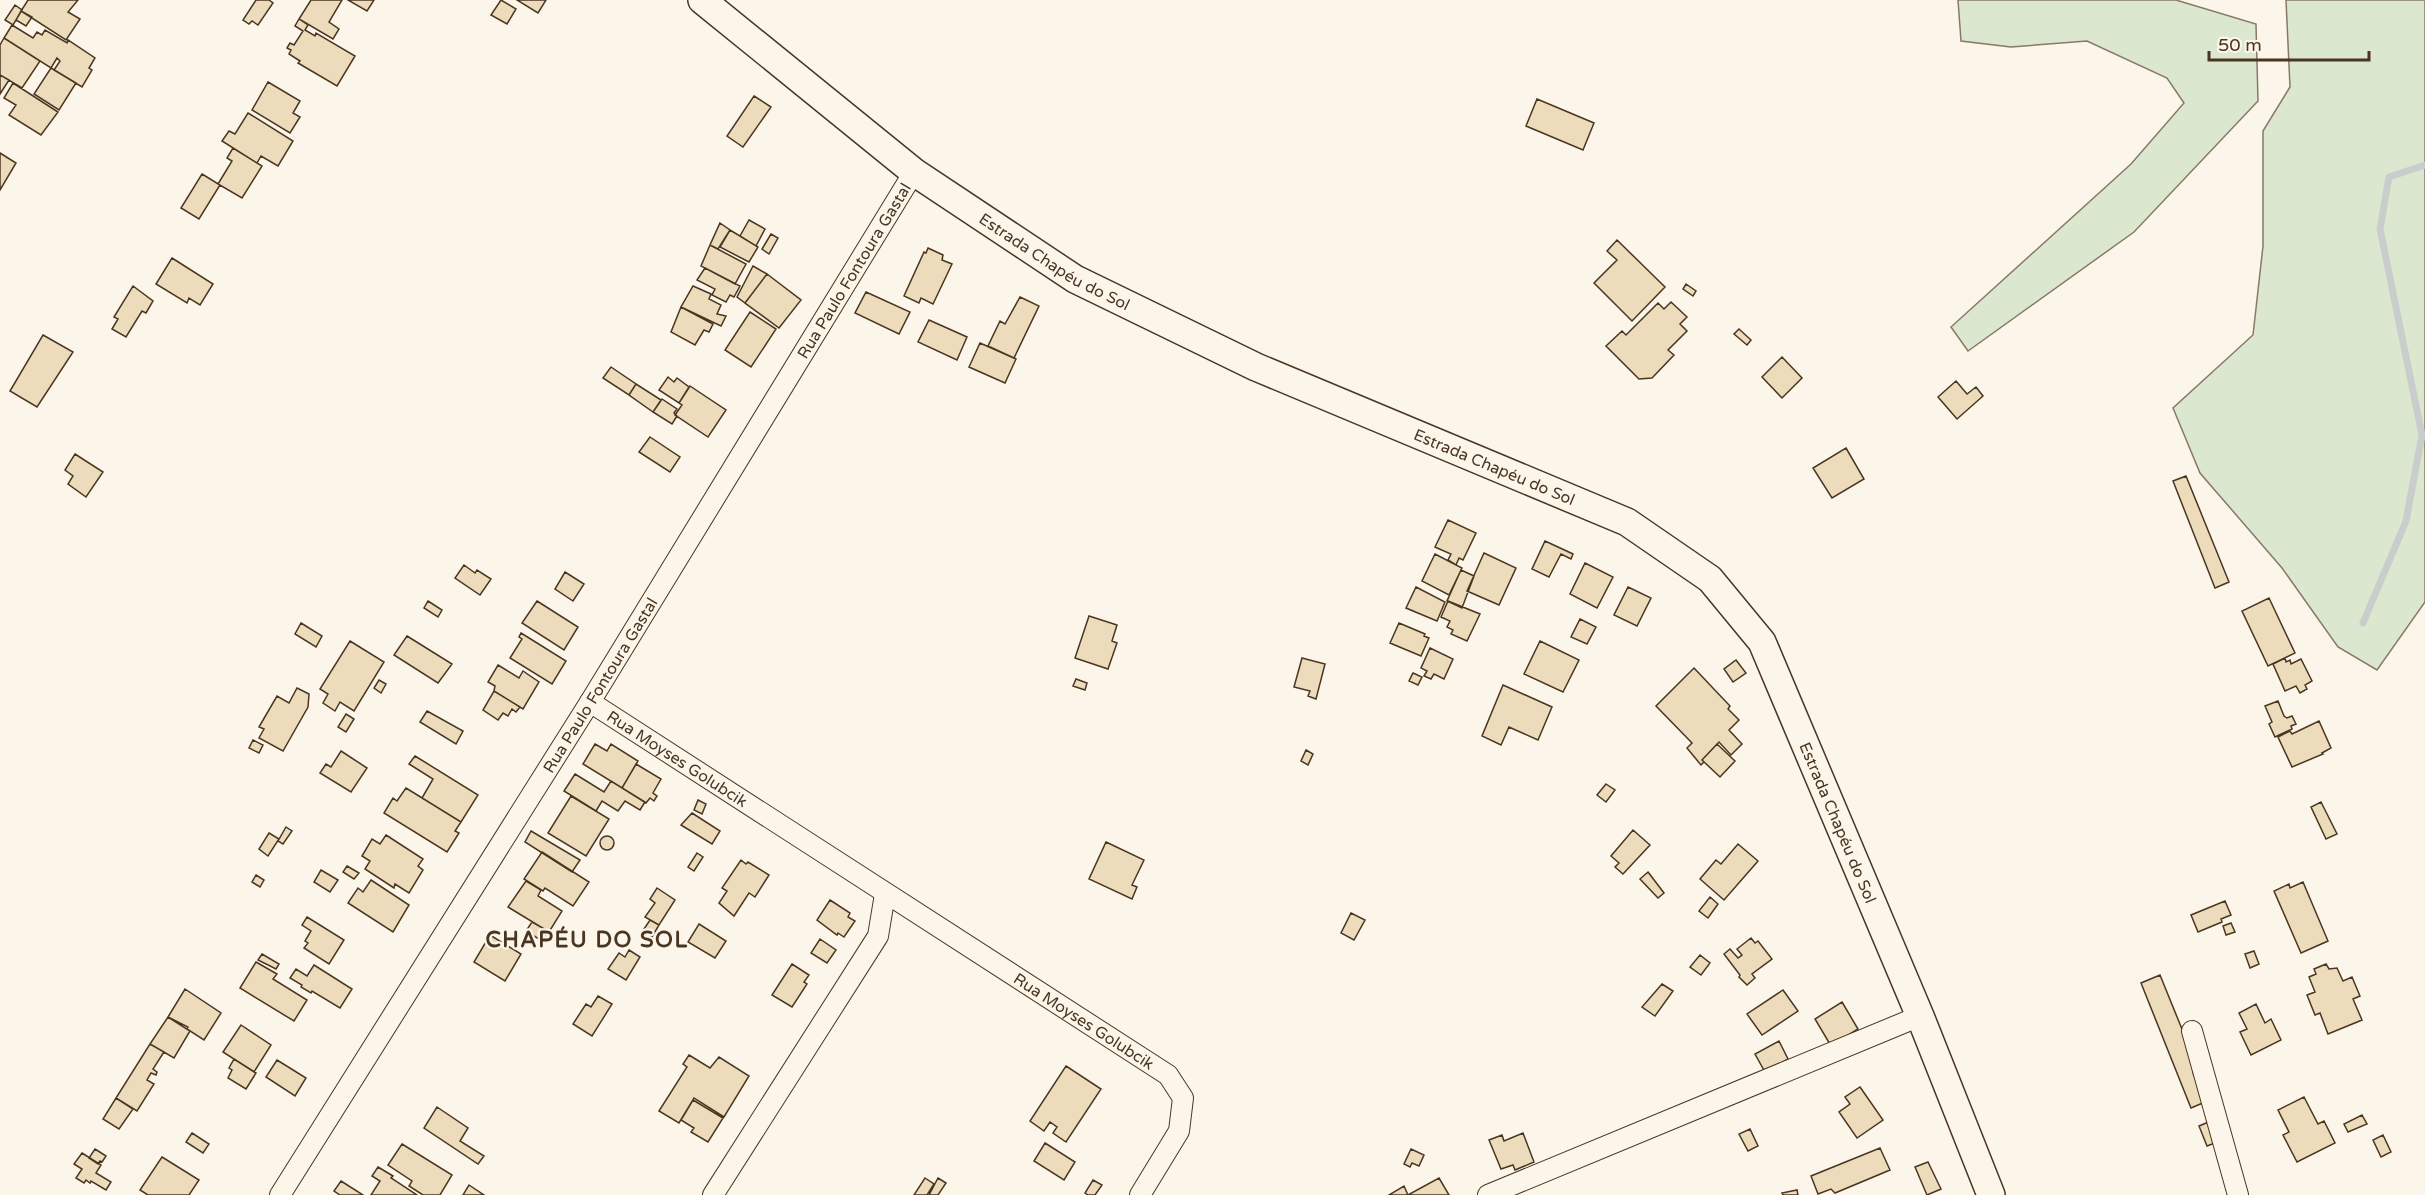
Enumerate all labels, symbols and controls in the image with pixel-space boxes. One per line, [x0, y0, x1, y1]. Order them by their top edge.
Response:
scale bar [2209, 24, 2370, 62]
text: 50 m [2218, 34, 2262, 56]
street label: Rua Paulo Fontoura Gastal [793, 180, 916, 363]
street label: Estrada Chapéu do Sol [975, 209, 1133, 315]
street label: Estrada Chapéu do Sol [1410, 425, 1578, 510]
street label: Rua Paulo Fontoura Gastal [539, 594, 662, 777]
street label: Rua Moyses Golubcik [603, 707, 751, 812]
street label: Estrada Chapéu do Sol [1794, 739, 1880, 906]
district label: CHAPÉU DO SOL [485, 926, 689, 953]
street label: Rua Moyses Golubcik [1009, 969, 1158, 1075]

